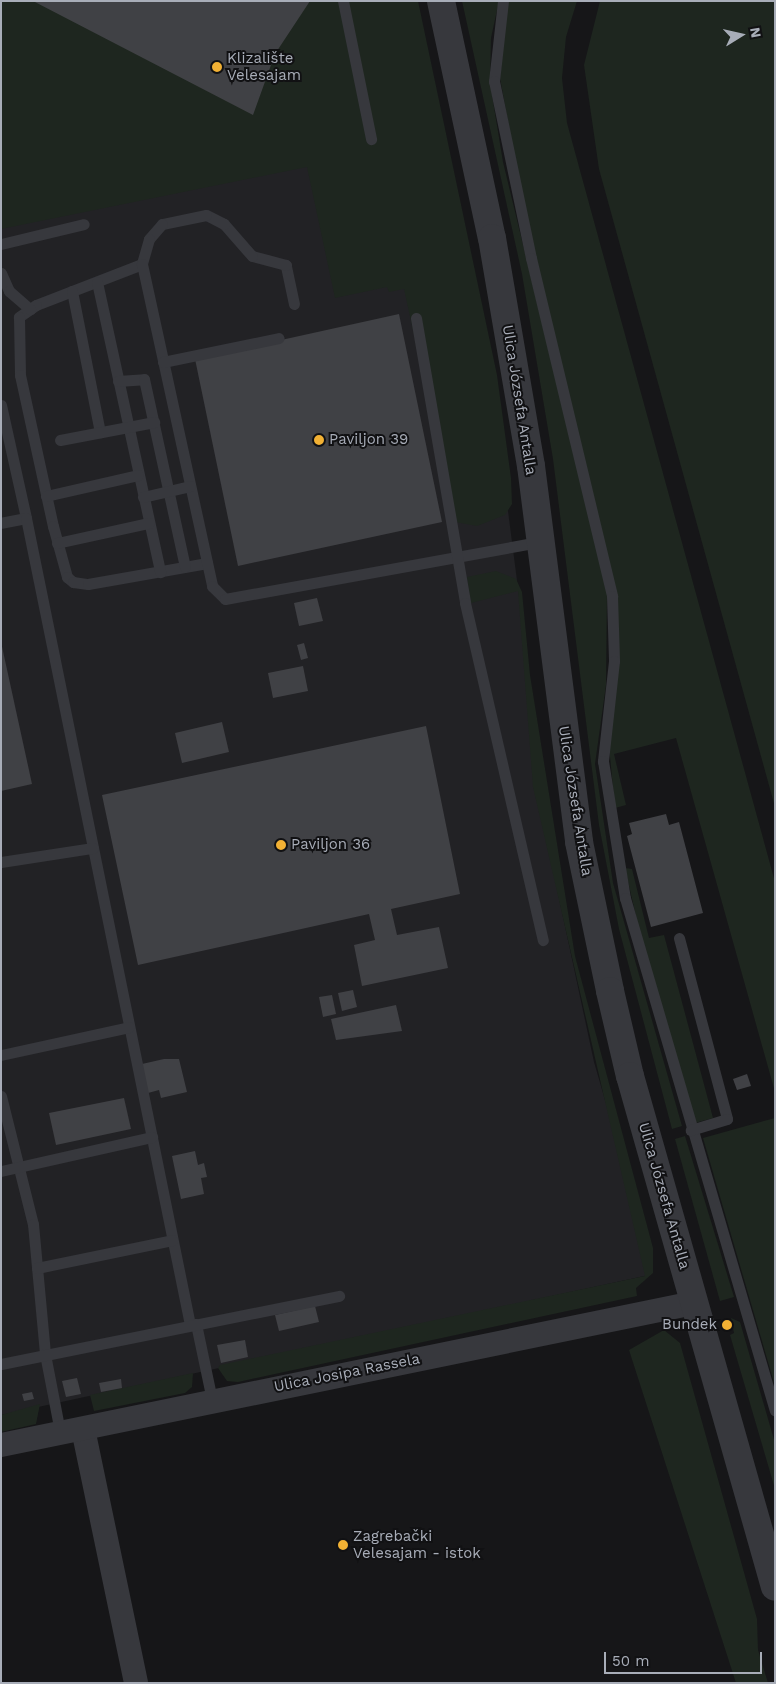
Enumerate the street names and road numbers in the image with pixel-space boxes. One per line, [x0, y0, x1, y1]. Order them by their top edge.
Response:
street label: Ulica Józsefa Antalla [498, 323, 540, 477]
street label: Ulica Józsefa Antalla [554, 724, 596, 878]
street label: Ulica Józsefa Antalla [634, 1120, 694, 1272]
street label: Ulica Josipa Rassela [272, 1350, 422, 1396]

